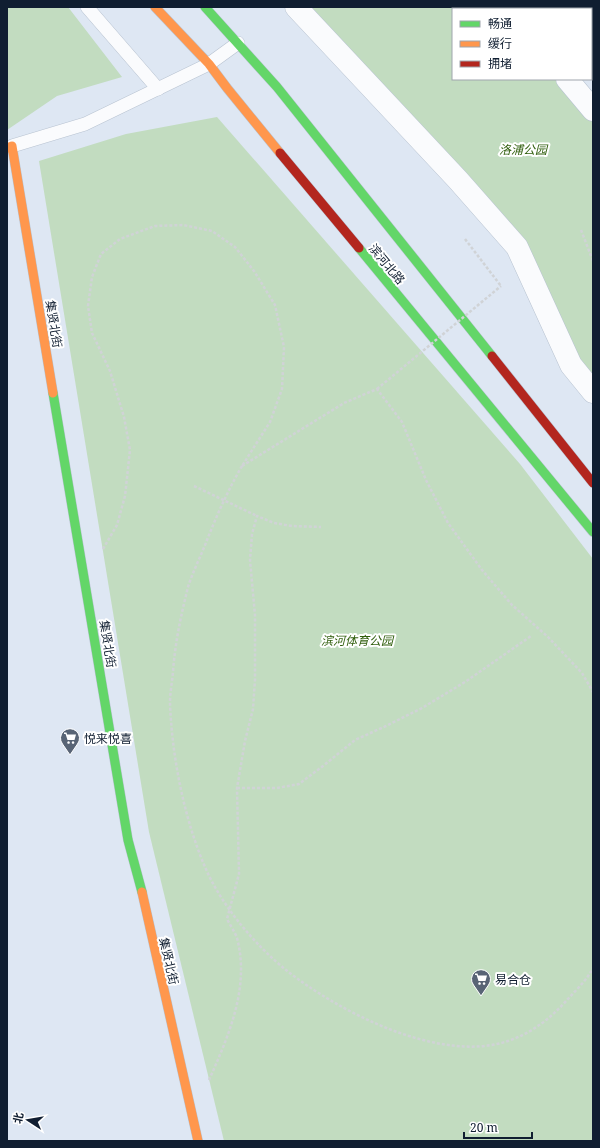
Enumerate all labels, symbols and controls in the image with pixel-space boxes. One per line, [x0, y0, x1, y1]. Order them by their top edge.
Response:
legend [452, 8, 592, 80]
text: 畅通 [488, 15, 512, 32]
text: 缓行 [488, 35, 512, 52]
text: 拥堵 [488, 55, 512, 72]
park label: 洛浦公园 [499, 141, 549, 158]
street label: 滨河北路 [365, 240, 409, 288]
street label: 集贤北街 [42, 299, 66, 349]
street label: 集贤北街 [96, 619, 120, 669]
park label: 滨河体育公园 [321, 632, 395, 649]
supermarket icon: 悦来悦喜 [59, 727, 81, 755]
place label: 悦来悦喜 [84, 730, 132, 747]
street label: 集贤北街 [155, 936, 183, 986]
supermarket icon: 易合仓 [470, 968, 492, 996]
place label: 易合仓 [495, 971, 531, 988]
north arrow [8, 1100, 48, 1140]
text: 北 [9, 1111, 26, 1125]
scale bar [464, 1114, 532, 1140]
text: 20 m [470, 1119, 498, 1136]

